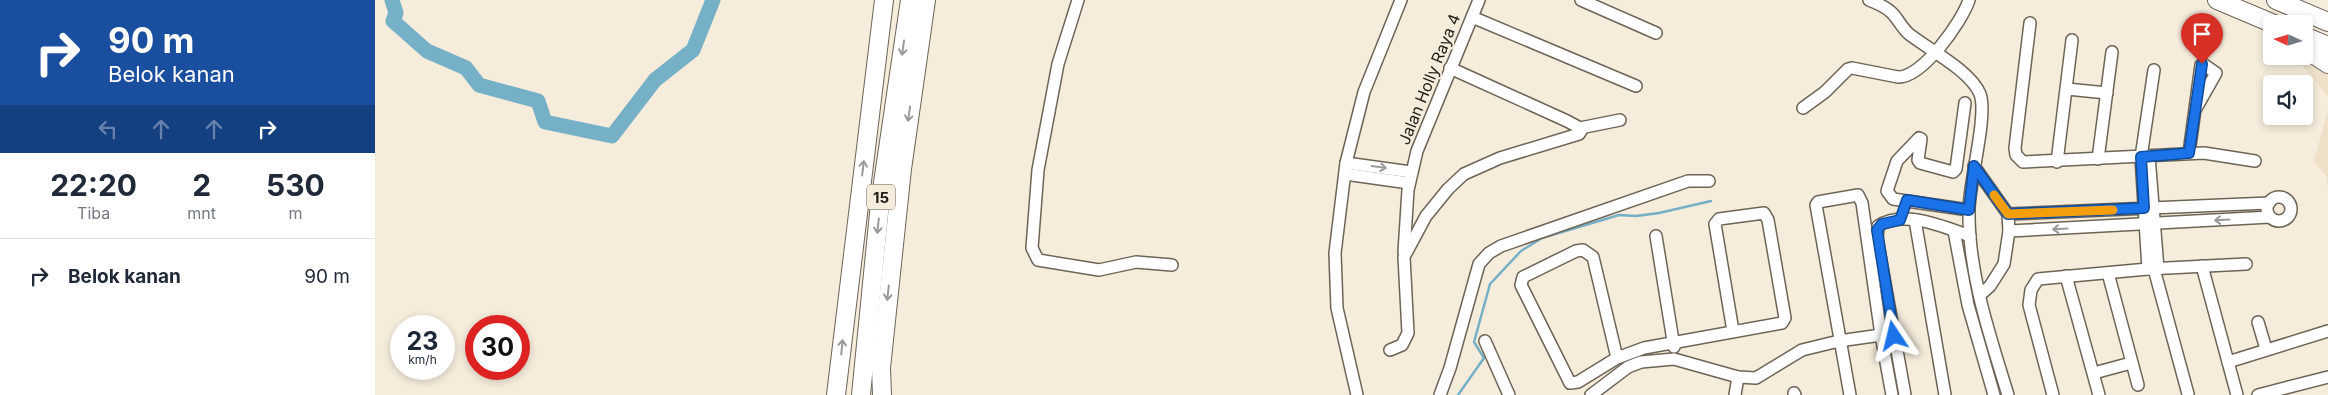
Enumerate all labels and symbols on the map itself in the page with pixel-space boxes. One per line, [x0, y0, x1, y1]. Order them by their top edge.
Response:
street label: Jalan Holly Raya 4 [1394, 11, 1464, 147]
pin [2181, 13, 2223, 64]
north arrow [2263, 15, 2313, 65]
one-way arrow [898, 40, 908, 56]
one-way arrow [904, 106, 914, 122]
one-way arrow [858, 160, 868, 176]
one-way arrow [1370, 162, 1386, 172]
road number: 15 [867, 184, 895, 210]
one-way arrow [2214, 215, 2230, 224]
one-way arrow [873, 218, 883, 234]
one-way arrow [2052, 225, 2068, 234]
one-way arrow [884, 285, 893, 301]
position arrow [1867, 309, 1919, 361]
speed limit sign: 30 [465, 315, 530, 380]
one-way arrow [837, 339, 847, 355]

